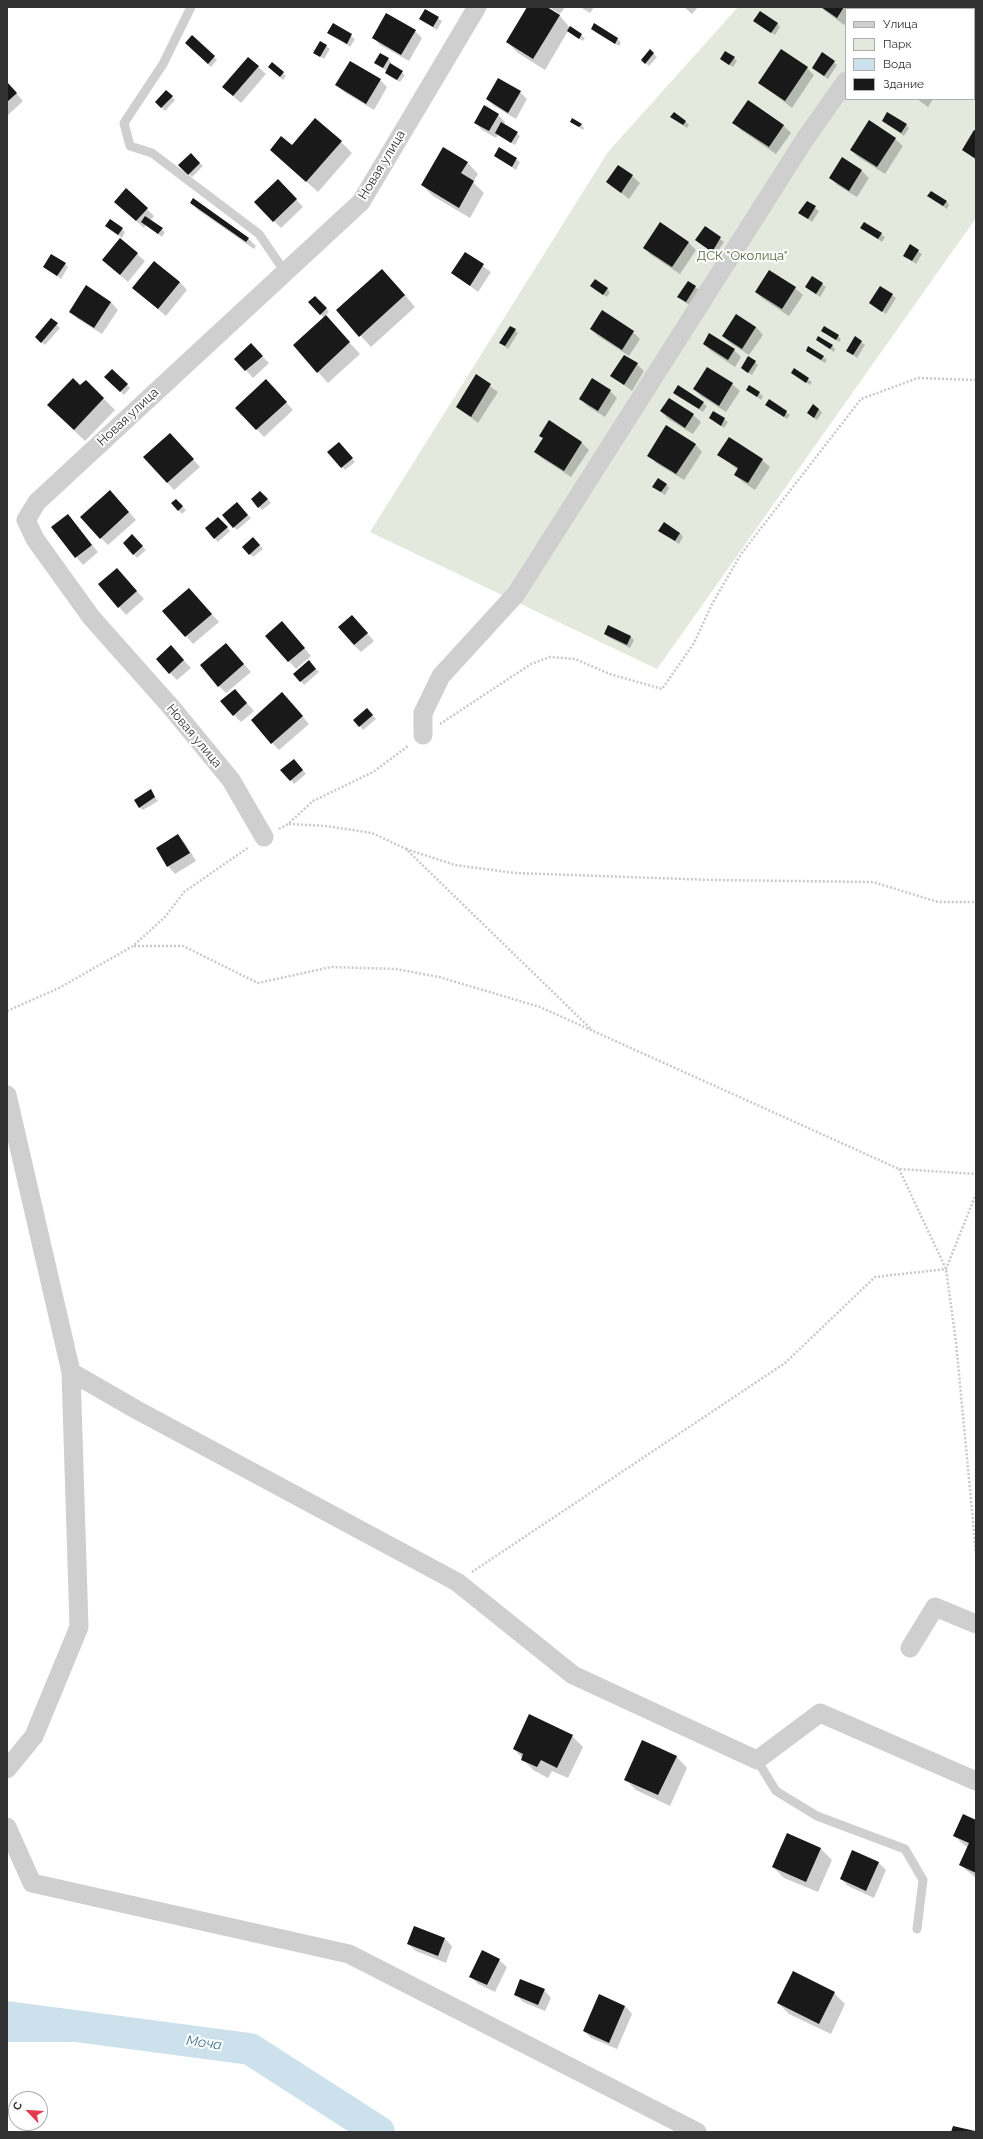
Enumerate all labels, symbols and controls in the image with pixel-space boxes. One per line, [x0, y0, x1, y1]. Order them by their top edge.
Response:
legend [845, 8, 975, 100]
text: Улица [883, 17, 918, 31]
text: Парк [883, 37, 912, 51]
text: Вода [883, 57, 912, 71]
text: Здание [883, 77, 924, 91]
street label: Новая улица [355, 128, 409, 202]
park label: ДСК "Околица" [696, 248, 788, 264]
street label: Новая улица [94, 385, 162, 449]
street label: Новая улица [163, 701, 225, 771]
water label: Моча [185, 2032, 223, 2054]
north arrow [8, 2091, 48, 2131]
text: С [10, 2100, 25, 2112]

